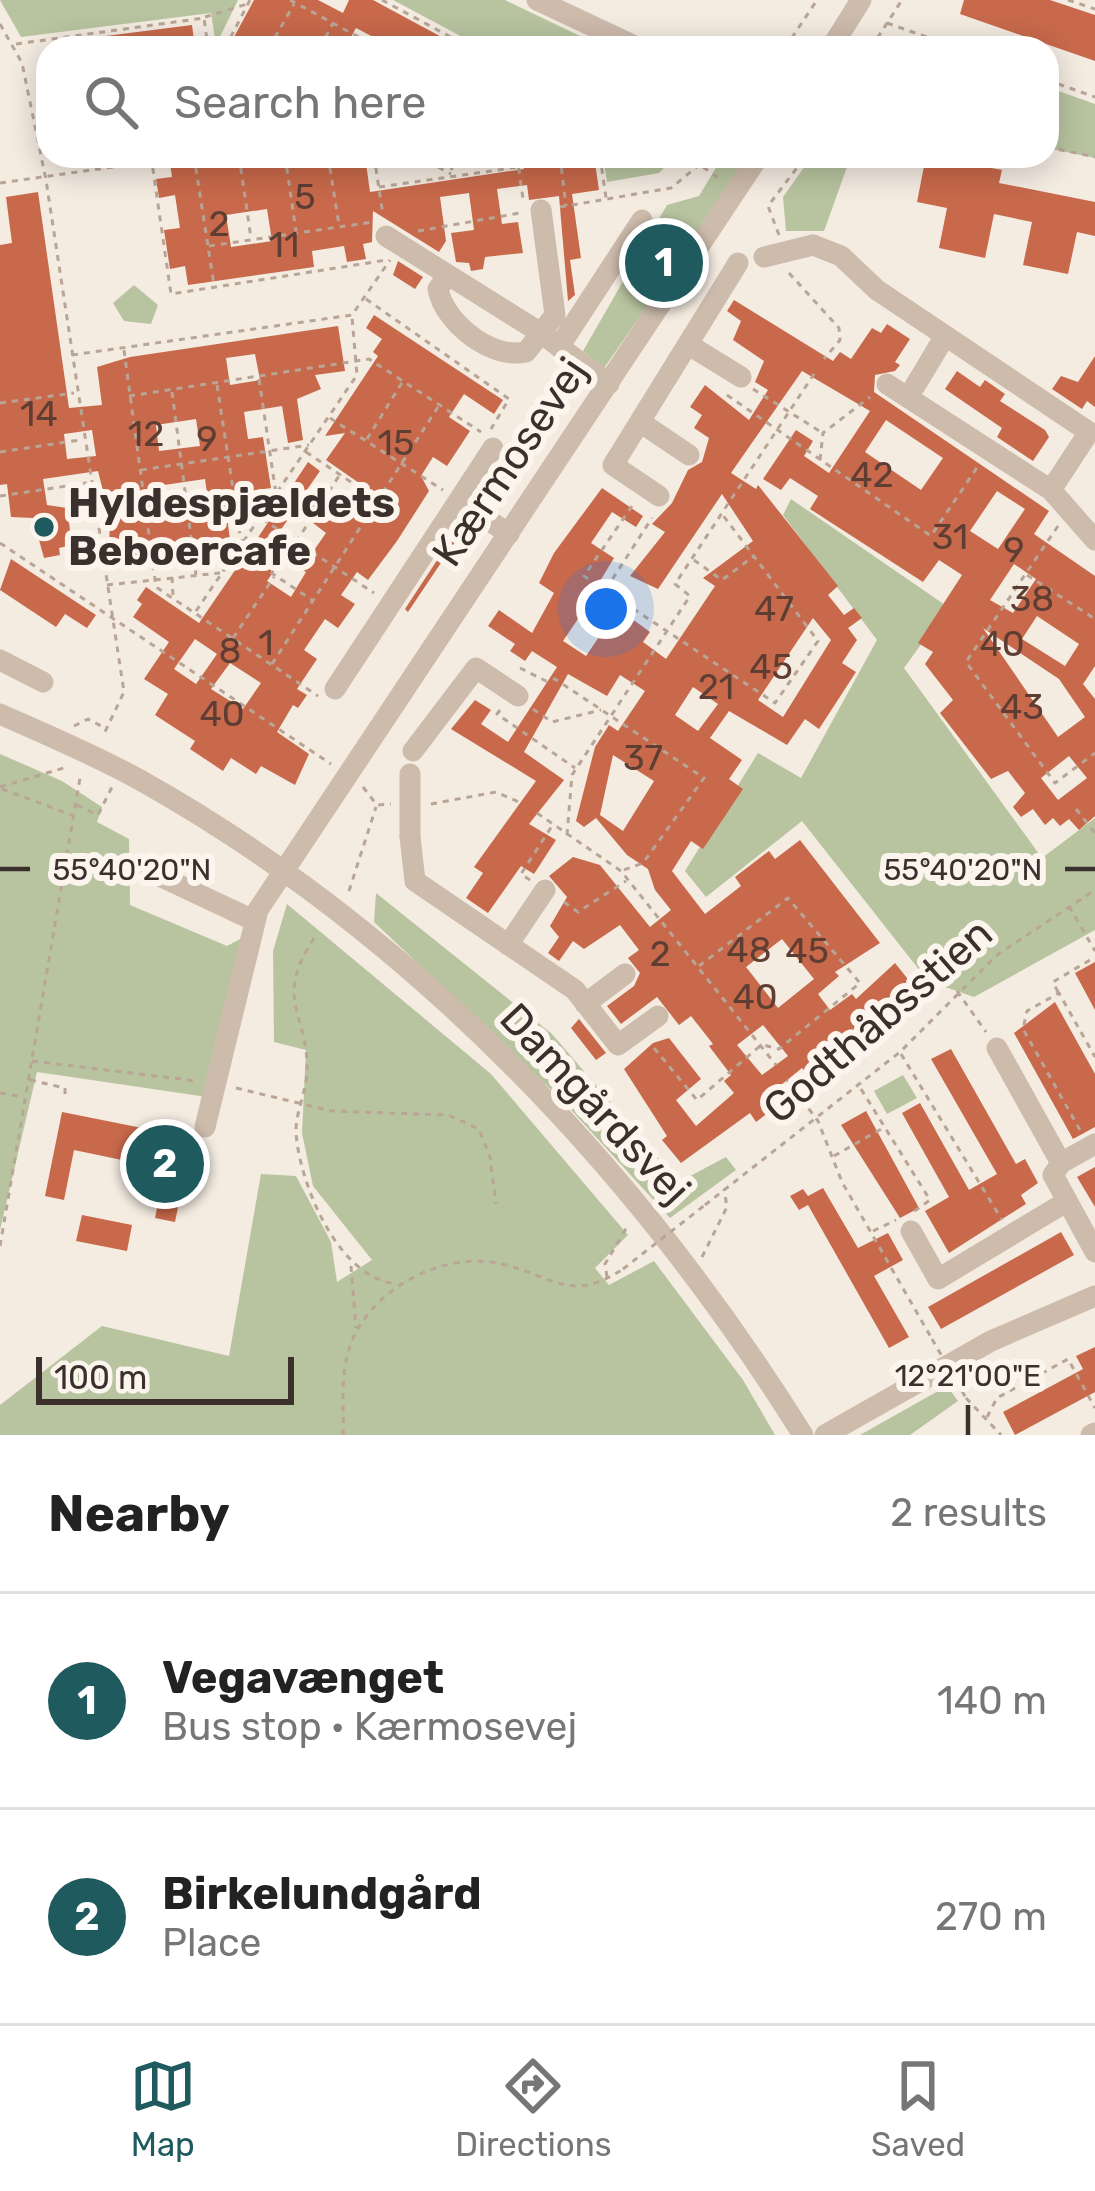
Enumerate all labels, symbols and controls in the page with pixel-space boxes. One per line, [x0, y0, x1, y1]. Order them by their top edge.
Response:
search box [36, 36, 1059, 168]
icon: search [78, 69, 144, 135]
text: Search here [174, 76, 426, 129]
house number: 5 [294, 175, 316, 218]
house number: 2 [208, 202, 230, 245]
pin: 1 [625, 218, 703, 308]
house number: 11 [269, 223, 299, 266]
street label: Kærmosevej [422, 348, 598, 576]
house number: 14 [20, 392, 58, 435]
house number: 12 [128, 412, 164, 455]
house number: 9 [196, 417, 218, 460]
house number: 15 [378, 421, 414, 464]
house number: 42 [850, 453, 894, 496]
place label: Hyldespjældets Beboercafe [68, 478, 395, 576]
marker: Hyldespjældets Beboercafe [31, 514, 57, 540]
house number: 31 [932, 515, 968, 558]
house number: 9 [1003, 528, 1025, 571]
house number: 38 [1010, 577, 1054, 620]
your location [576, 579, 636, 639]
house number: 47 [754, 587, 794, 630]
house number: 1 [258, 621, 274, 664]
house number: 40 [979, 622, 1025, 665]
house number: 8 [219, 629, 241, 672]
house number: 45 [749, 645, 793, 688]
house number: 21 [698, 665, 734, 708]
house number: 43 [1000, 685, 1044, 728]
house number: 40 [199, 692, 245, 735]
house number: 37 [623, 736, 663, 779]
text: 55°40'20"N [53, 852, 211, 888]
text: 55°40'20"N [884, 852, 1042, 888]
street label: Godthåbsstien [754, 908, 1002, 1134]
house number: 48 [726, 928, 772, 971]
house number: 45 [785, 929, 829, 972]
house number: 2 [649, 932, 671, 975]
house number: 40 [732, 975, 778, 1018]
street label: Damgårdsvej [490, 993, 700, 1215]
pin: 2 [126, 1119, 204, 1209]
scale bar [36, 1351, 294, 1404]
text: 100 m [54, 1358, 147, 1397]
text: 12°21'00"E [895, 1358, 1041, 1394]
text: Nearby [48, 1483, 230, 1544]
text: 2 results [890, 1490, 1047, 1536]
text: Vegavænget [162, 1651, 444, 1704]
text: 1 [77, 1678, 97, 1724]
text: 140 m [937, 1678, 1047, 1724]
text: Bus stop · Kærmosevej [162, 1704, 577, 1750]
text: Birkelundgård [162, 1867, 482, 1920]
text: 2 [74, 1894, 100, 1940]
text: 270 m [935, 1894, 1047, 1940]
text: Place [162, 1920, 261, 1966]
tab: Map [130, 2053, 196, 2164]
tab: Directions [455, 2053, 612, 2164]
tab: Saved [871, 2053, 965, 2164]

